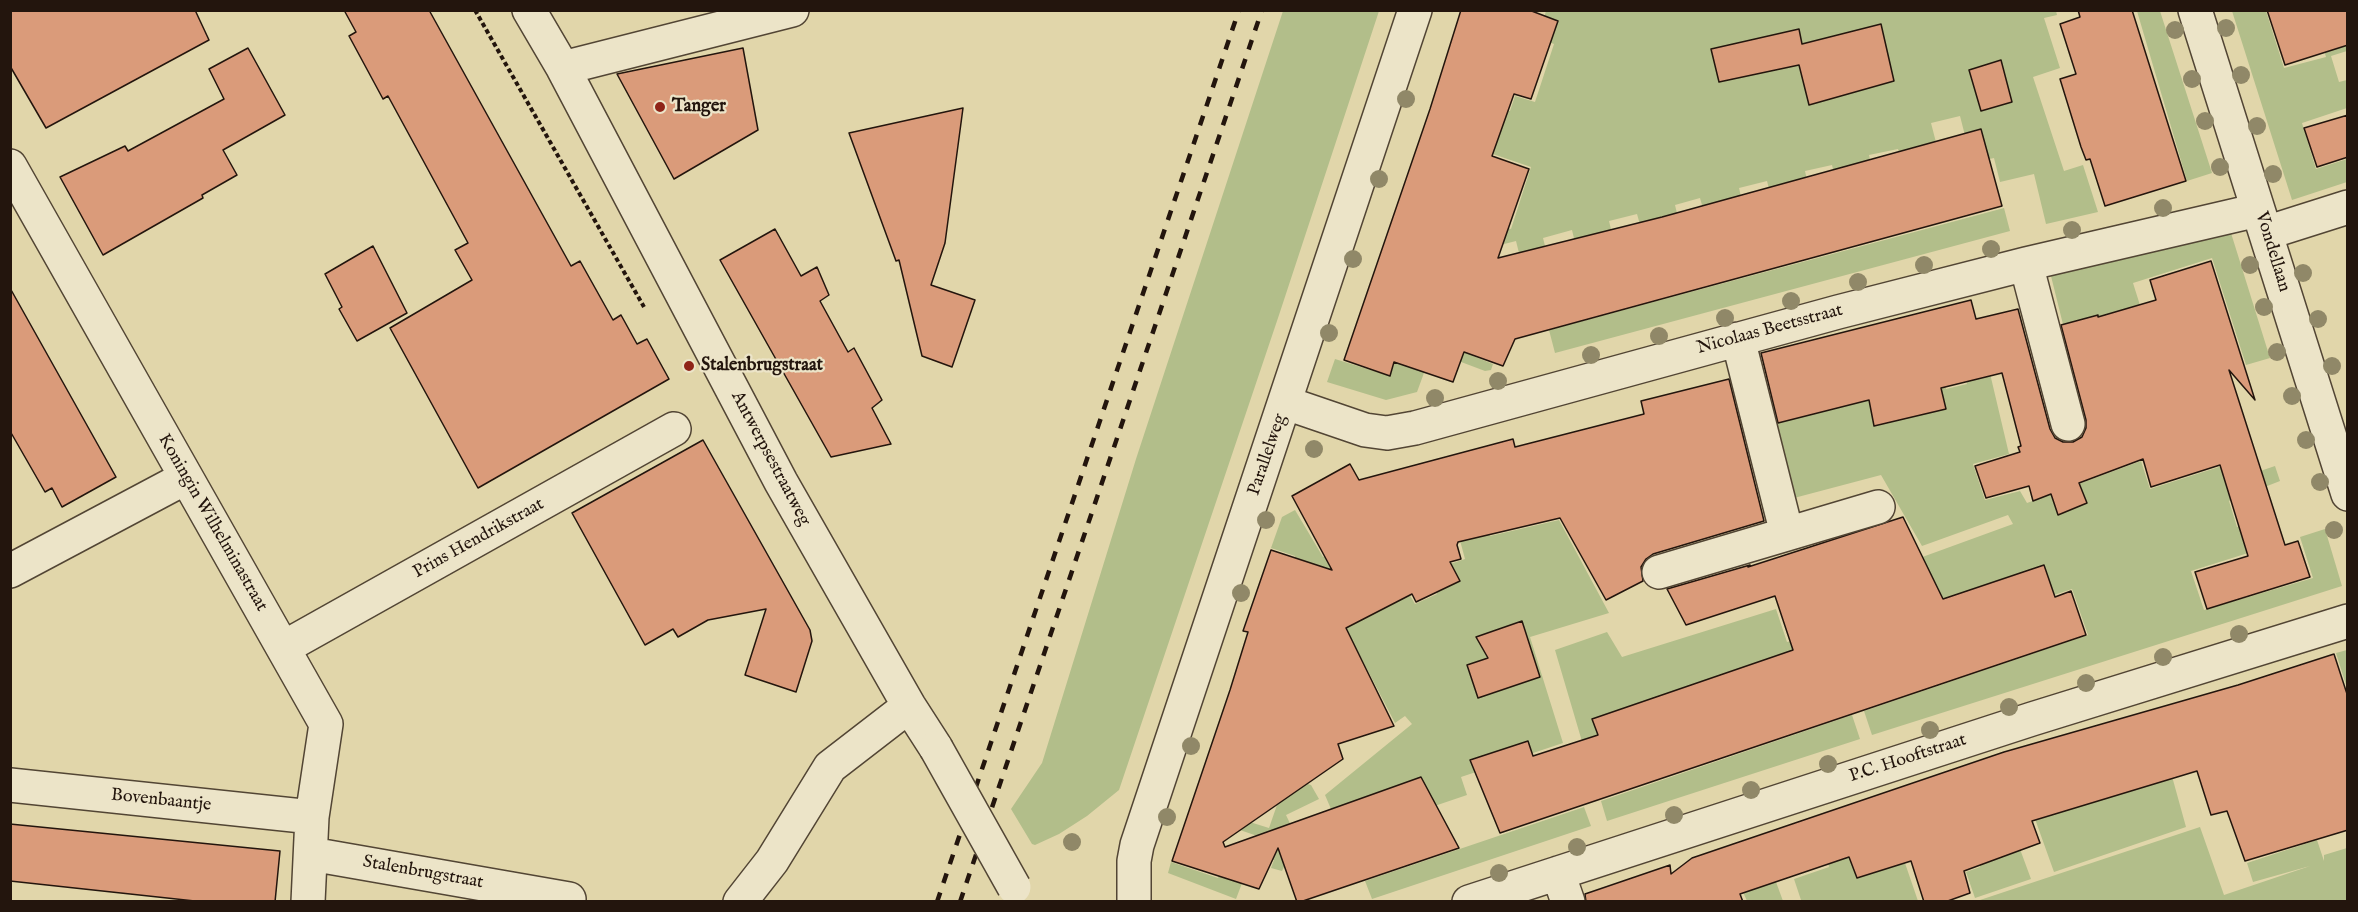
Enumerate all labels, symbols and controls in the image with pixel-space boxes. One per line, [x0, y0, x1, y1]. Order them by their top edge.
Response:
place label: Tanger [672, 96, 726, 118]
marker: Tanger [653, 100, 667, 114]
street label: Vondellaan [2250, 209, 2294, 295]
street label: Nicolaas Beetsstraat [1695, 300, 1845, 360]
place label: Stalenbrugstraat [701, 355, 823, 377]
marker: Stalenbrugstraat [682, 359, 696, 373]
street label: Antwerpsestraatweg [725, 388, 815, 530]
street label: Parallelweg [1244, 411, 1292, 499]
street label: Koningin Wilhelminastraat [152, 430, 272, 616]
street label: Prins Hendrikstraat [410, 494, 548, 584]
street label: P.C. Hooftstraat [1847, 730, 1969, 788]
street label: Bovenbaantje [110, 785, 212, 817]
street label: Stalenbrugstraat [361, 852, 485, 894]

